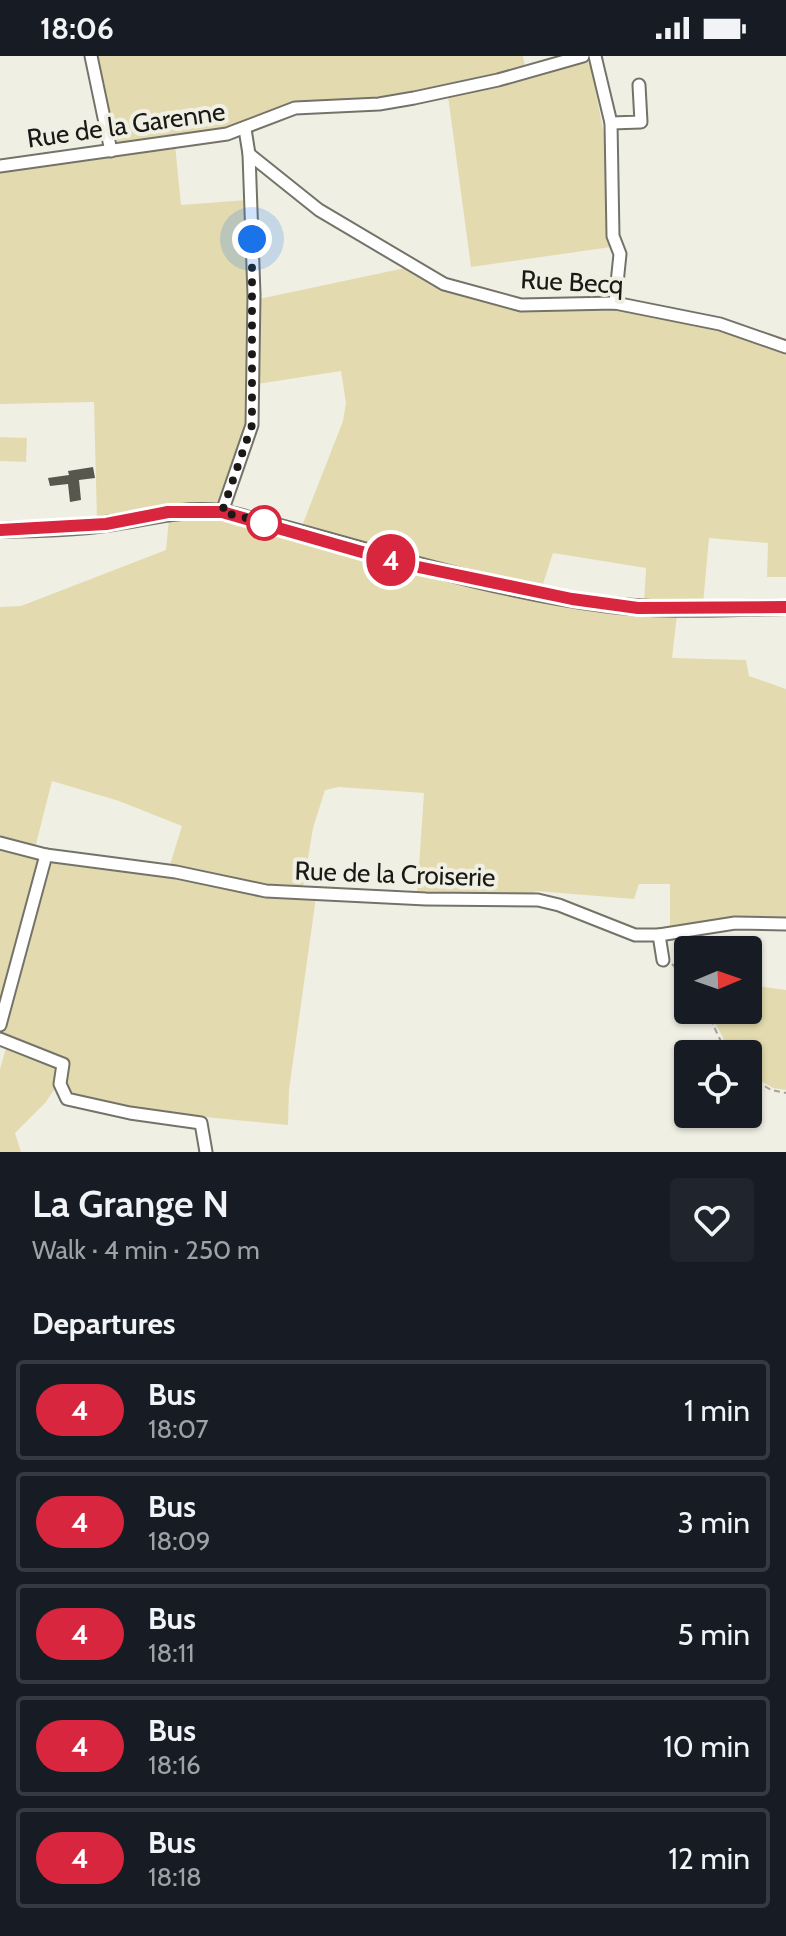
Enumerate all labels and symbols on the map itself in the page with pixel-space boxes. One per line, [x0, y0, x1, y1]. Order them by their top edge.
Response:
street label: Rue de la Garenne [25, 95, 227, 155]
your location [232, 219, 272, 259]
street label: Rue Becq [520, 263, 624, 301]
unlabelled marker [247, 506, 281, 540]
line badge: 4 [365, 534, 417, 586]
street label: Rue de la Croiserie [294, 855, 496, 893]
north arrow [674, 936, 762, 1024]

